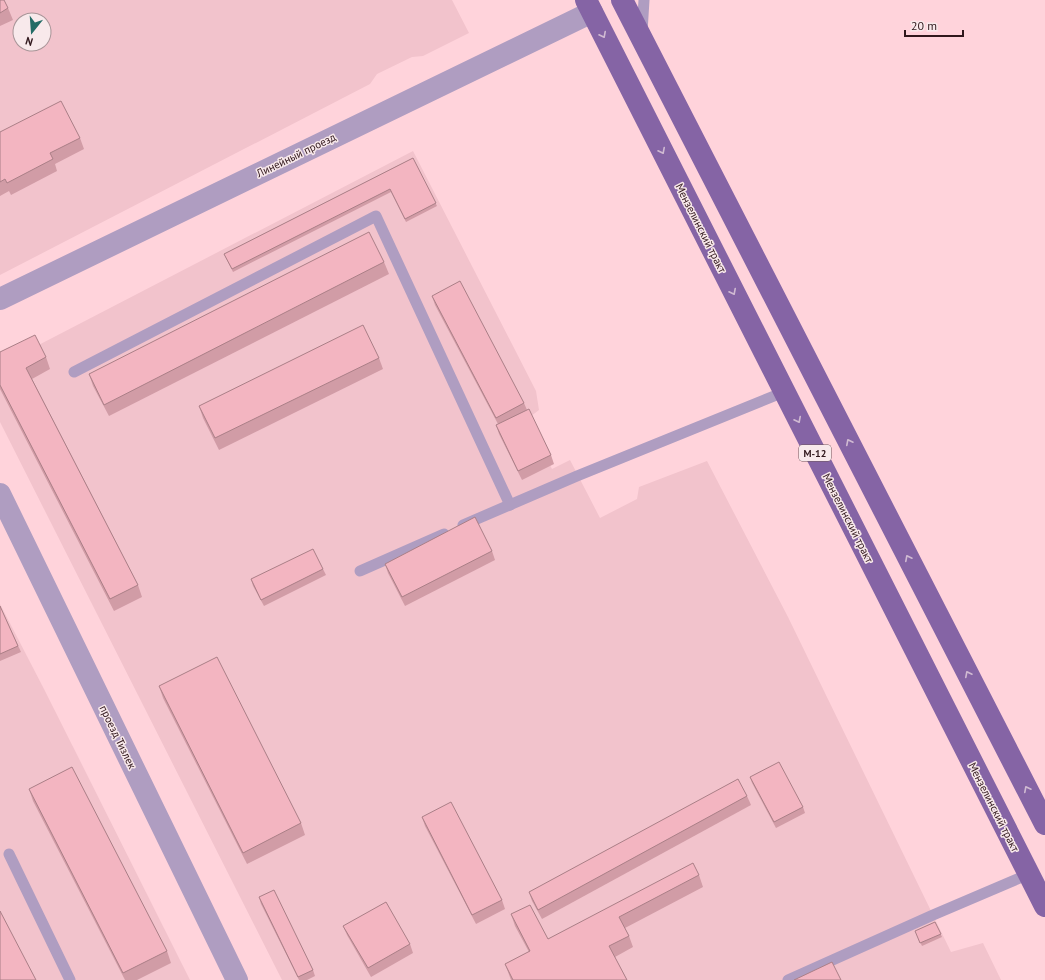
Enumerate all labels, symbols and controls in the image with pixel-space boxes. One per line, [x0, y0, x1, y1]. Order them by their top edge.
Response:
north arrow [12, 12, 52, 52]
scale bar [905, 12, 963, 38]
text: 20 m [911, 18, 937, 33]
one-way arrow [599, 31, 606, 38]
text: N [24, 34, 35, 49]
street label: Линейный проезд [253, 130, 338, 181]
one-way arrow [657, 147, 665, 154]
street label: Мензелинский тракт [672, 181, 730, 275]
one-way arrow [729, 288, 736, 295]
one-way arrow [794, 416, 801, 423]
one-way arrow [846, 439, 854, 446]
road number: М-12 [799, 445, 831, 461]
street label: Мензелинский тракт [819, 471, 877, 565]
one-way arrow [906, 555, 913, 562]
one-way arrow [965, 670, 973, 678]
street label: проезд Тизлек [97, 703, 140, 772]
street label: Мензелинский тракт [965, 760, 1023, 854]
one-way arrow [1024, 786, 1032, 793]

